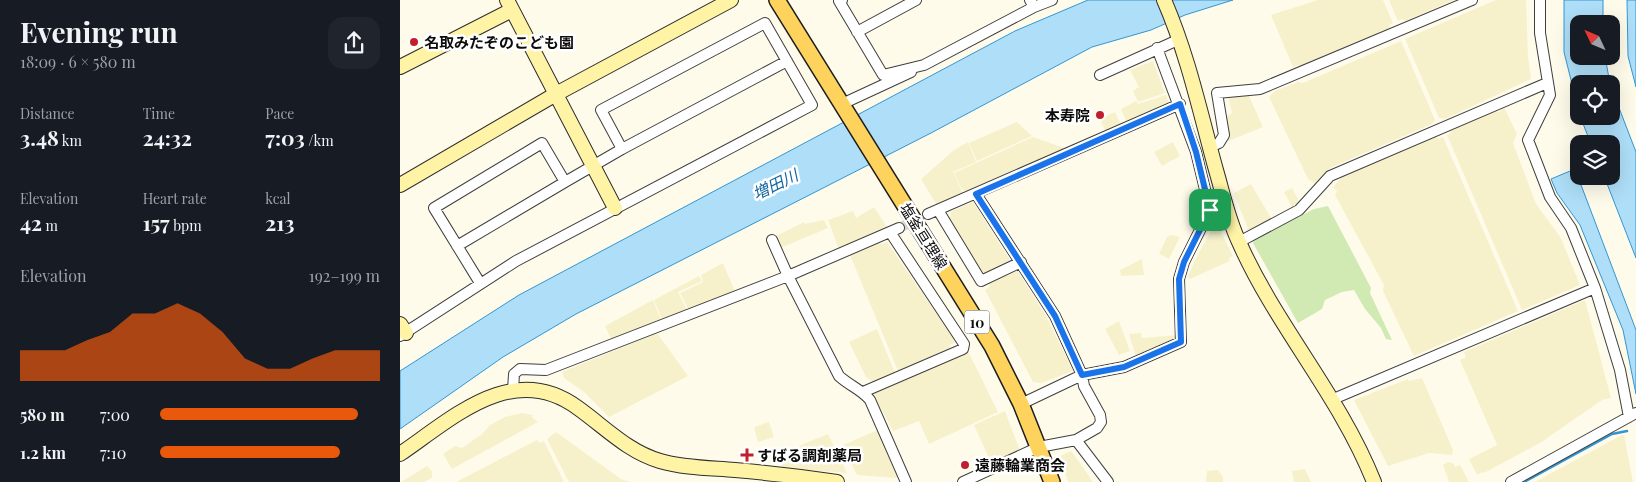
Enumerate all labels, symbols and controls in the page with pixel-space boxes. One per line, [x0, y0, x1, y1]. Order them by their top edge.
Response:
text: Evening run [20, 13, 178, 50]
north arrow [1570, 15, 1620, 65]
map controls [1570, 15, 1620, 185]
button: share [328, 17, 380, 69]
place label: 名取みたぞのこども園 [424, 32, 574, 52]
marker: 名取みたぞのこども園 [408, 36, 420, 48]
text: 18:09 · 6 × 580 m [20, 51, 136, 72]
button: locate [1570, 75, 1620, 125]
text: Distance [20, 104, 75, 123]
text: Time [143, 104, 175, 123]
text: Pace [265, 104, 294, 123]
place label: 本寿院 [1045, 105, 1090, 125]
marker: 本寿院 [1094, 109, 1106, 121]
text: 3.48 [20, 123, 59, 151]
text: 24:32 [143, 123, 192, 151]
text: 7:03 [265, 123, 305, 151]
text: km [59, 131, 82, 150]
text: /km [305, 131, 334, 150]
button: layers [1570, 135, 1620, 185]
water label: 増田川 [749, 163, 803, 204]
text: Elevation [20, 189, 78, 208]
text: Heart rate [143, 189, 207, 208]
text: kcal [265, 189, 290, 208]
pin [1189, 189, 1231, 231]
icon: arrive [1196, 196, 1224, 224]
street label: 塩釜亘理線 [896, 199, 952, 273]
text: 42 [20, 208, 42, 236]
text: 157 [143, 208, 170, 236]
text: 213 [265, 208, 294, 236]
text: m [42, 216, 58, 235]
text: bpm [170, 216, 202, 235]
text: Elevation [20, 265, 87, 286]
text: 192–199 m [309, 265, 380, 286]
road number: 10 [964, 311, 990, 334]
text: 580 m [20, 404, 65, 425]
text: 7:00 [100, 404, 130, 425]
text: 1.2 km [20, 442, 66, 463]
text: 7:10 [100, 442, 126, 463]
place label: すばる調剤薬局 [757, 445, 862, 465]
marker: すばる調剤薬局 [741, 449, 753, 461]
place label: 遠藤輪業商会 [975, 455, 1065, 475]
marker: 遠藤輪業商会 [959, 459, 971, 471]

